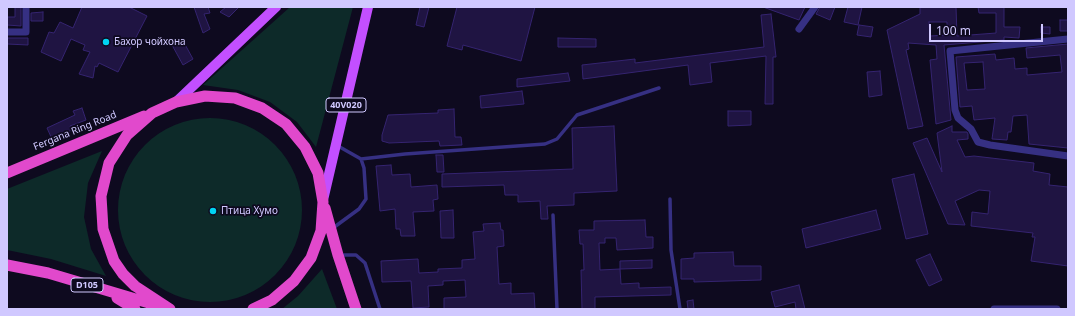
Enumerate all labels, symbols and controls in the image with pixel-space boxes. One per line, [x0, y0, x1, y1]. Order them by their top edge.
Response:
scale bar [931, 16, 1045, 42]
text: 100 m [936, 22, 971, 39]
place label: Бахор чойхона [114, 36, 186, 48]
marker: Бахор чойхона [101, 37, 111, 47]
road number: 40V020 [326, 98, 366, 112]
street label: Fergana Ring Road [32, 109, 118, 153]
place label: Птица Хумо [221, 205, 278, 217]
marker: Птица Хумо [208, 206, 218, 216]
road number: D105 [71, 278, 103, 292]

